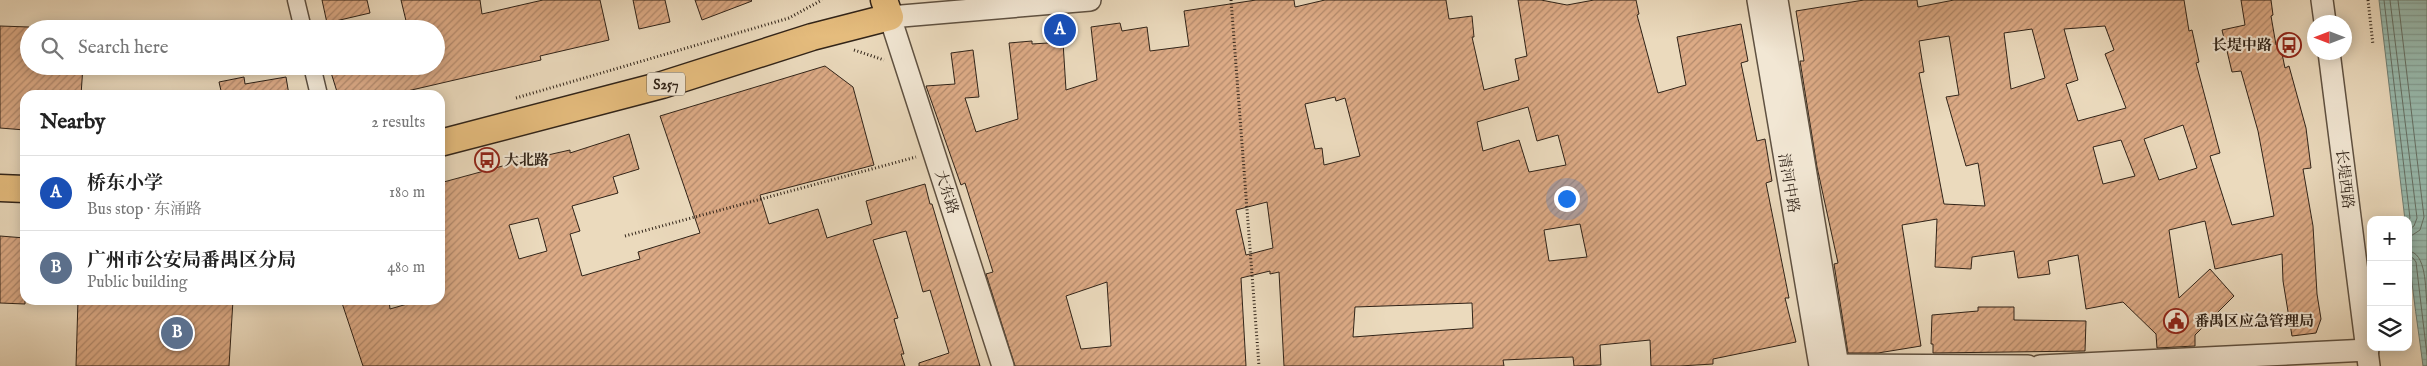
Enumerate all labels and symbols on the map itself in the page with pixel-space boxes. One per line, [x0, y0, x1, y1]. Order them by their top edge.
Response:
pin: A [1044, 11, 1076, 49]
north arrow [2307, 15, 2352, 60]
bus stop icon: 长堤中路 [2276, 32, 2302, 58]
place label: 长堤中路 [2212, 36, 2272, 55]
road number: S257 [647, 72, 685, 96]
bus stop icon: 大北路 [474, 147, 500, 173]
street label: 长堤西路 [2331, 148, 2358, 210]
place label: 大北路 [504, 151, 549, 170]
street label: 清河中路 [1774, 152, 1803, 214]
street label: 大东路 [931, 168, 963, 216]
your location [1554, 186, 1580, 212]
public building icon: 番禺区应急管理局 [2163, 308, 2189, 334]
place label: 番禺区应急管理局 [2194, 312, 2314, 331]
pin: B [161, 314, 193, 352]

